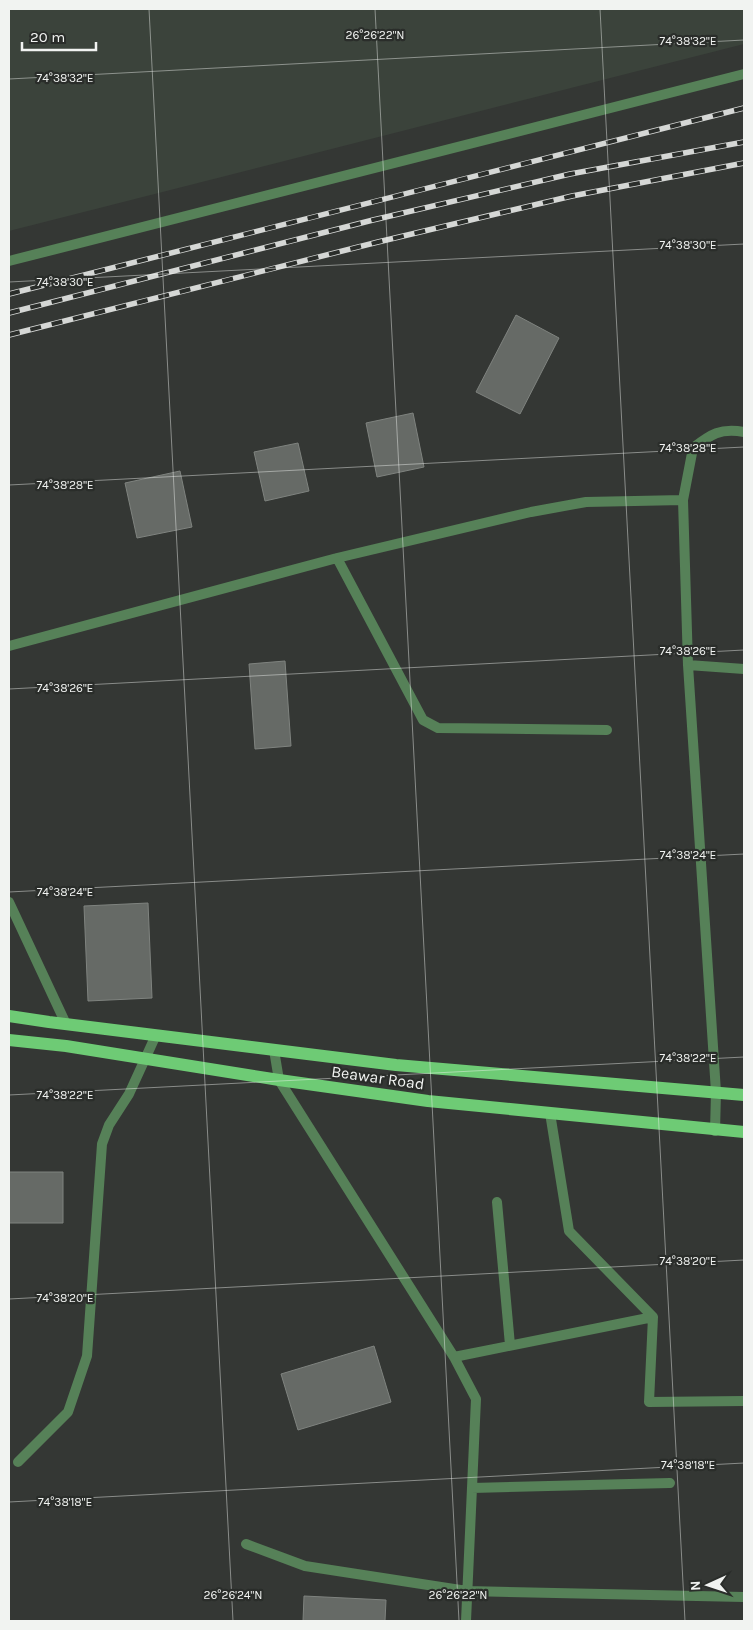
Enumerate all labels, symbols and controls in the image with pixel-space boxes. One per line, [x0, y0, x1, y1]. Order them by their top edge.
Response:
scale bar [22, 20, 96, 52]
text: 20 m [30, 28, 65, 46]
text: 26°26'22"N [345, 28, 405, 42]
text: 74°38'32"E [660, 34, 716, 48]
text: 74°38'32"E [37, 71, 93, 85]
text: 74°38'30"E [659, 238, 717, 252]
text: 74°38'30"E [36, 275, 94, 289]
text: 74°38'28"E [659, 441, 717, 455]
text: 74°38'28"E [36, 478, 94, 492]
text: 74°38'26"E [660, 644, 716, 658]
text: 74°38'26"E [37, 681, 93, 695]
text: 74°38'24"E [660, 848, 716, 862]
text: 74°38'24"E [37, 885, 93, 899]
text: 74°38'22"E [660, 1051, 716, 1065]
street label: Beawar Road [330, 1062, 426, 1093]
text: 74°38'22"E [37, 1088, 93, 1102]
text: 74°38'20"E [660, 1254, 716, 1268]
text: 74°38'20"E [37, 1291, 93, 1305]
text: 74°38'18"E [661, 1458, 715, 1472]
text: 74°38'18"E [38, 1495, 92, 1509]
north arrow [683, 1560, 733, 1610]
text: N [687, 1580, 704, 1591]
text: 26°26'24"N [204, 1588, 262, 1602]
text: 26°26'22"N [428, 1588, 488, 1602]

